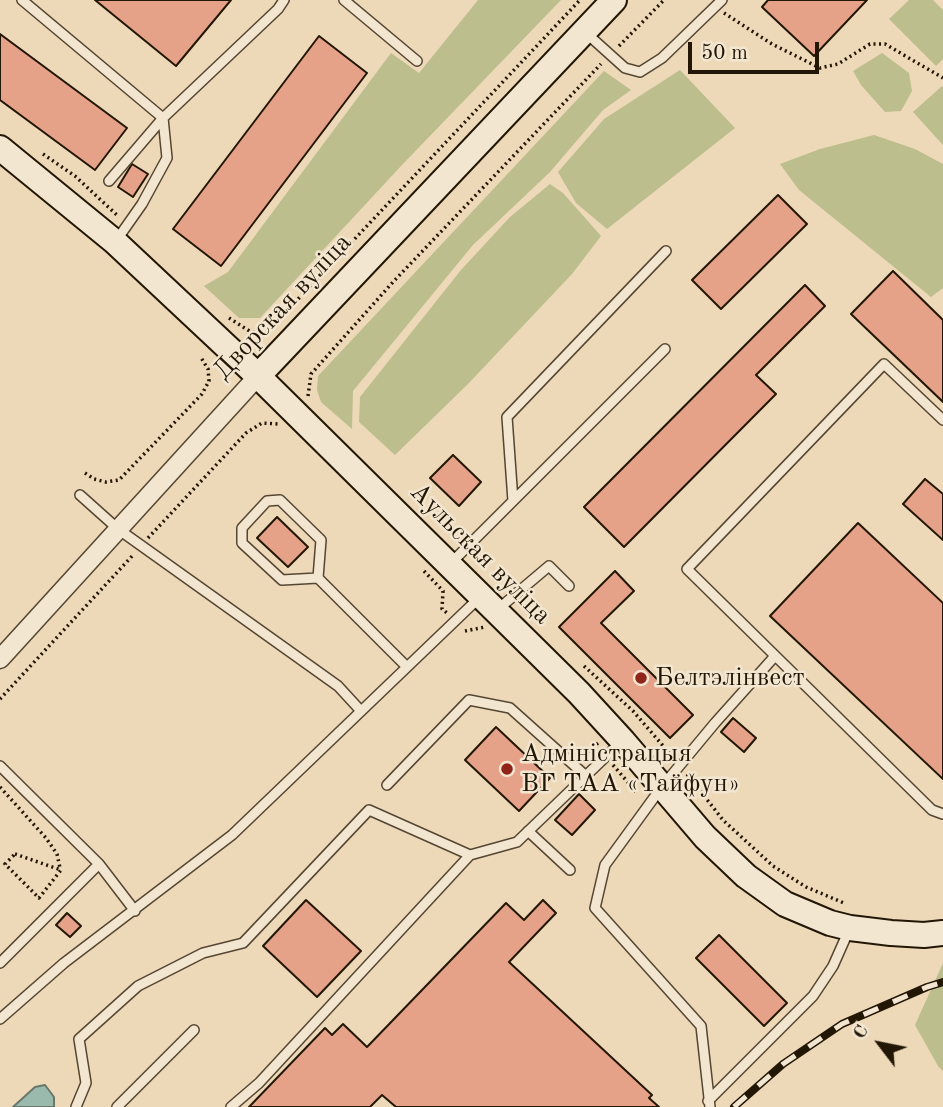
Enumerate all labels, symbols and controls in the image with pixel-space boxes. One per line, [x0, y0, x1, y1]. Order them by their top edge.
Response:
scale bar [691, 28, 822, 72]
text: 50 m [701, 43, 748, 64]
street label: Дворская вуліца [207, 228, 359, 386]
street label: Аульская вуліца [403, 477, 557, 631]
place label: Белтэлінвест [655, 662, 805, 694]
marker: Белтэлінвест [633, 670, 649, 686]
place label: Адміністрацыя ВГ ТАА «Тайфун» [521, 738, 740, 800]
marker: Адміністрацыя ВГ ТАА «Тайфун» [499, 761, 515, 777]
north arrow [845, 1009, 915, 1079]
text: С [850, 1022, 873, 1043]

